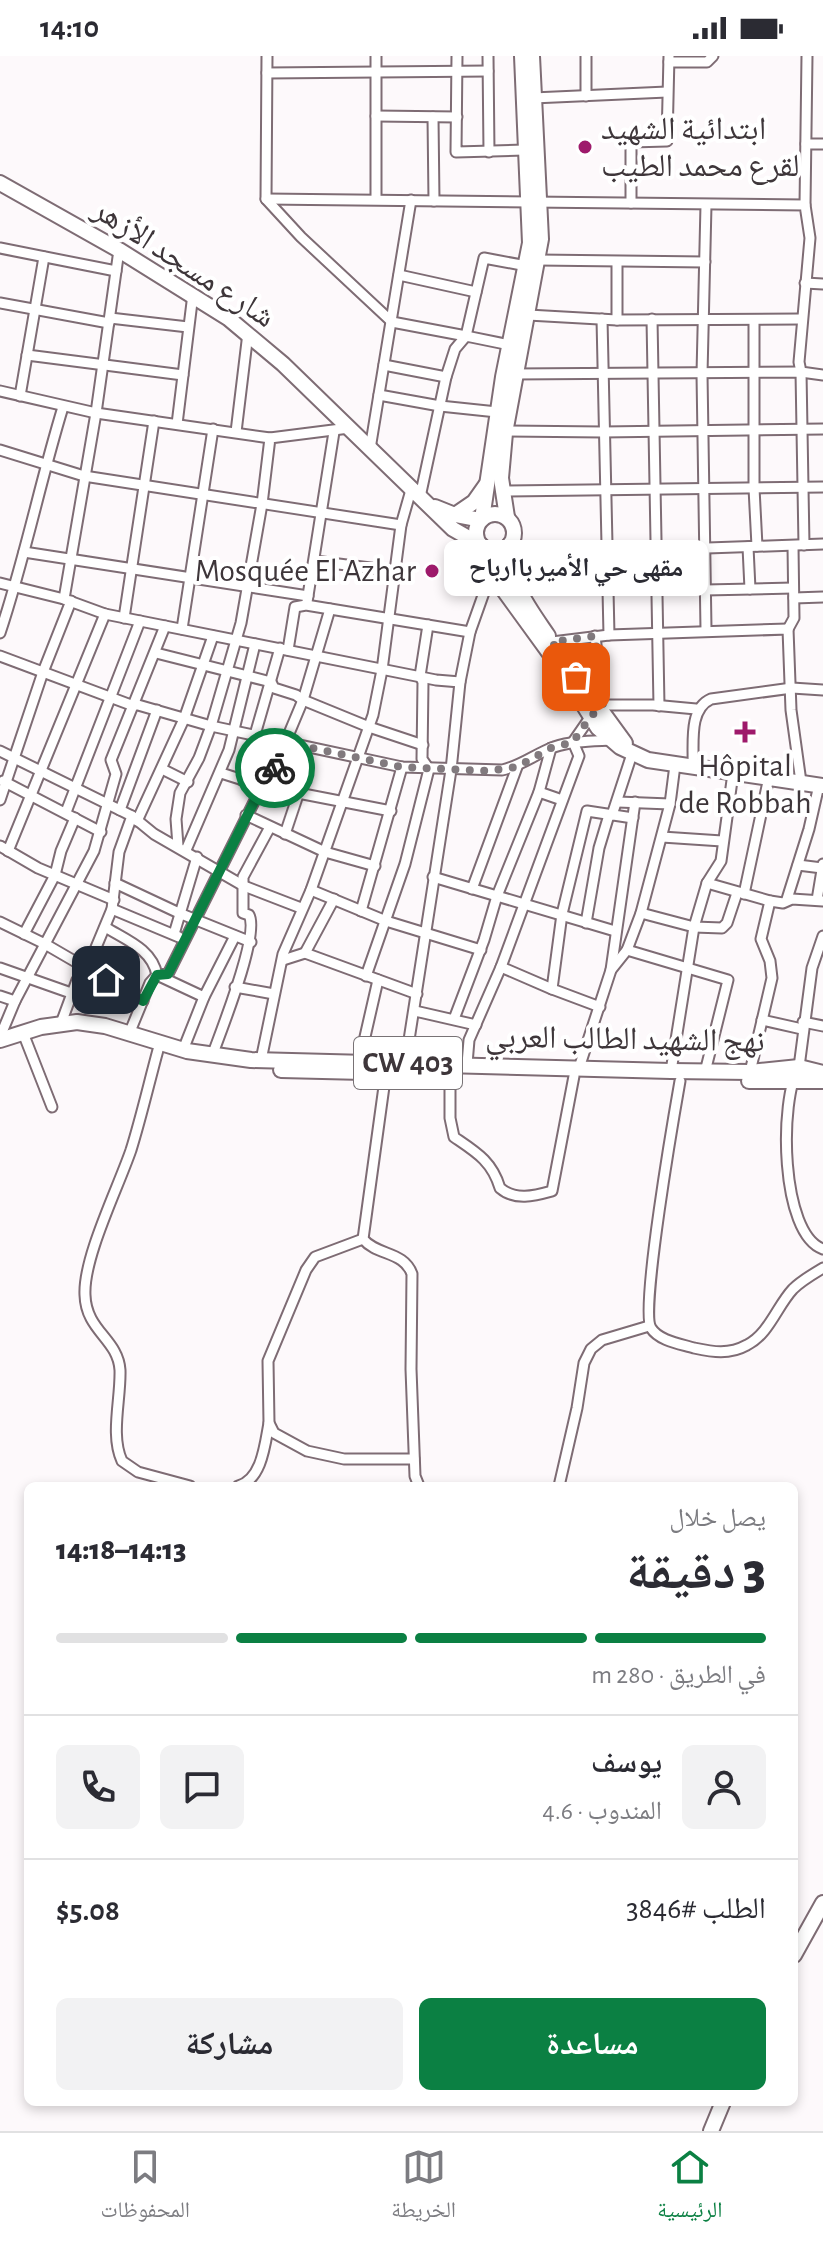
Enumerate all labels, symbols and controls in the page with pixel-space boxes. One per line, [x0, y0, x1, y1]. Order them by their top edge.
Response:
text: 14:10 [40, 13, 99, 43]
place label: ابتدائية الشهيد لقرع محمد الطيب [601, 113, 799, 185]
marker: ابتدائية الشهيد لقرع محمد الطيب [576, 138, 594, 156]
street label: شارع مسجد الأزهر [85, 192, 281, 336]
callout: مقهى حي الأمير باارباح [444, 541, 708, 597]
place label: Mosquée El Azhar [195, 555, 417, 587]
text: مقهى حي الأمير باارباح [469, 555, 683, 581]
marker: Mosquée El Azhar [423, 562, 441, 580]
pin [542, 643, 610, 711]
icon: bag [554, 655, 598, 699]
marker: Hôpital de Robbah [734, 721, 756, 743]
courier [235, 728, 315, 808]
icon: bike [253, 746, 297, 790]
place label: Hôpital de Robbah [678, 750, 812, 819]
pin [72, 946, 140, 1014]
icon: home [84, 958, 128, 1002]
street label: نهج الشهيد الطالب العربي [485, 1021, 765, 1066]
road number: CW 403 [354, 1037, 462, 1089]
text: يصل خلال [669, 1505, 766, 1531]
text: 14:13–14:18 [56, 1535, 187, 1565]
text: 3 دقيقة [626, 1546, 766, 1598]
text: في الطريق · 280 m [591, 1662, 766, 1688]
button: phone [56, 1745, 140, 1829]
button: chat [160, 1745, 244, 1829]
button: person [682, 1745, 766, 1829]
text: يوسف [591, 1748, 662, 1778]
text: المندوب · 4.6 [542, 1798, 662, 1824]
text: الطلب #3846 [626, 1894, 766, 1924]
text: $5.08 [56, 1896, 120, 1926]
button: مشاركة [56, 1998, 403, 2090]
button: مساعدة [419, 1998, 766, 2090]
tab: المحفوظات [101, 2145, 190, 2231]
tab: الخريطة [391, 2145, 456, 2231]
tab: الرئيسية [657, 2145, 722, 2231]

